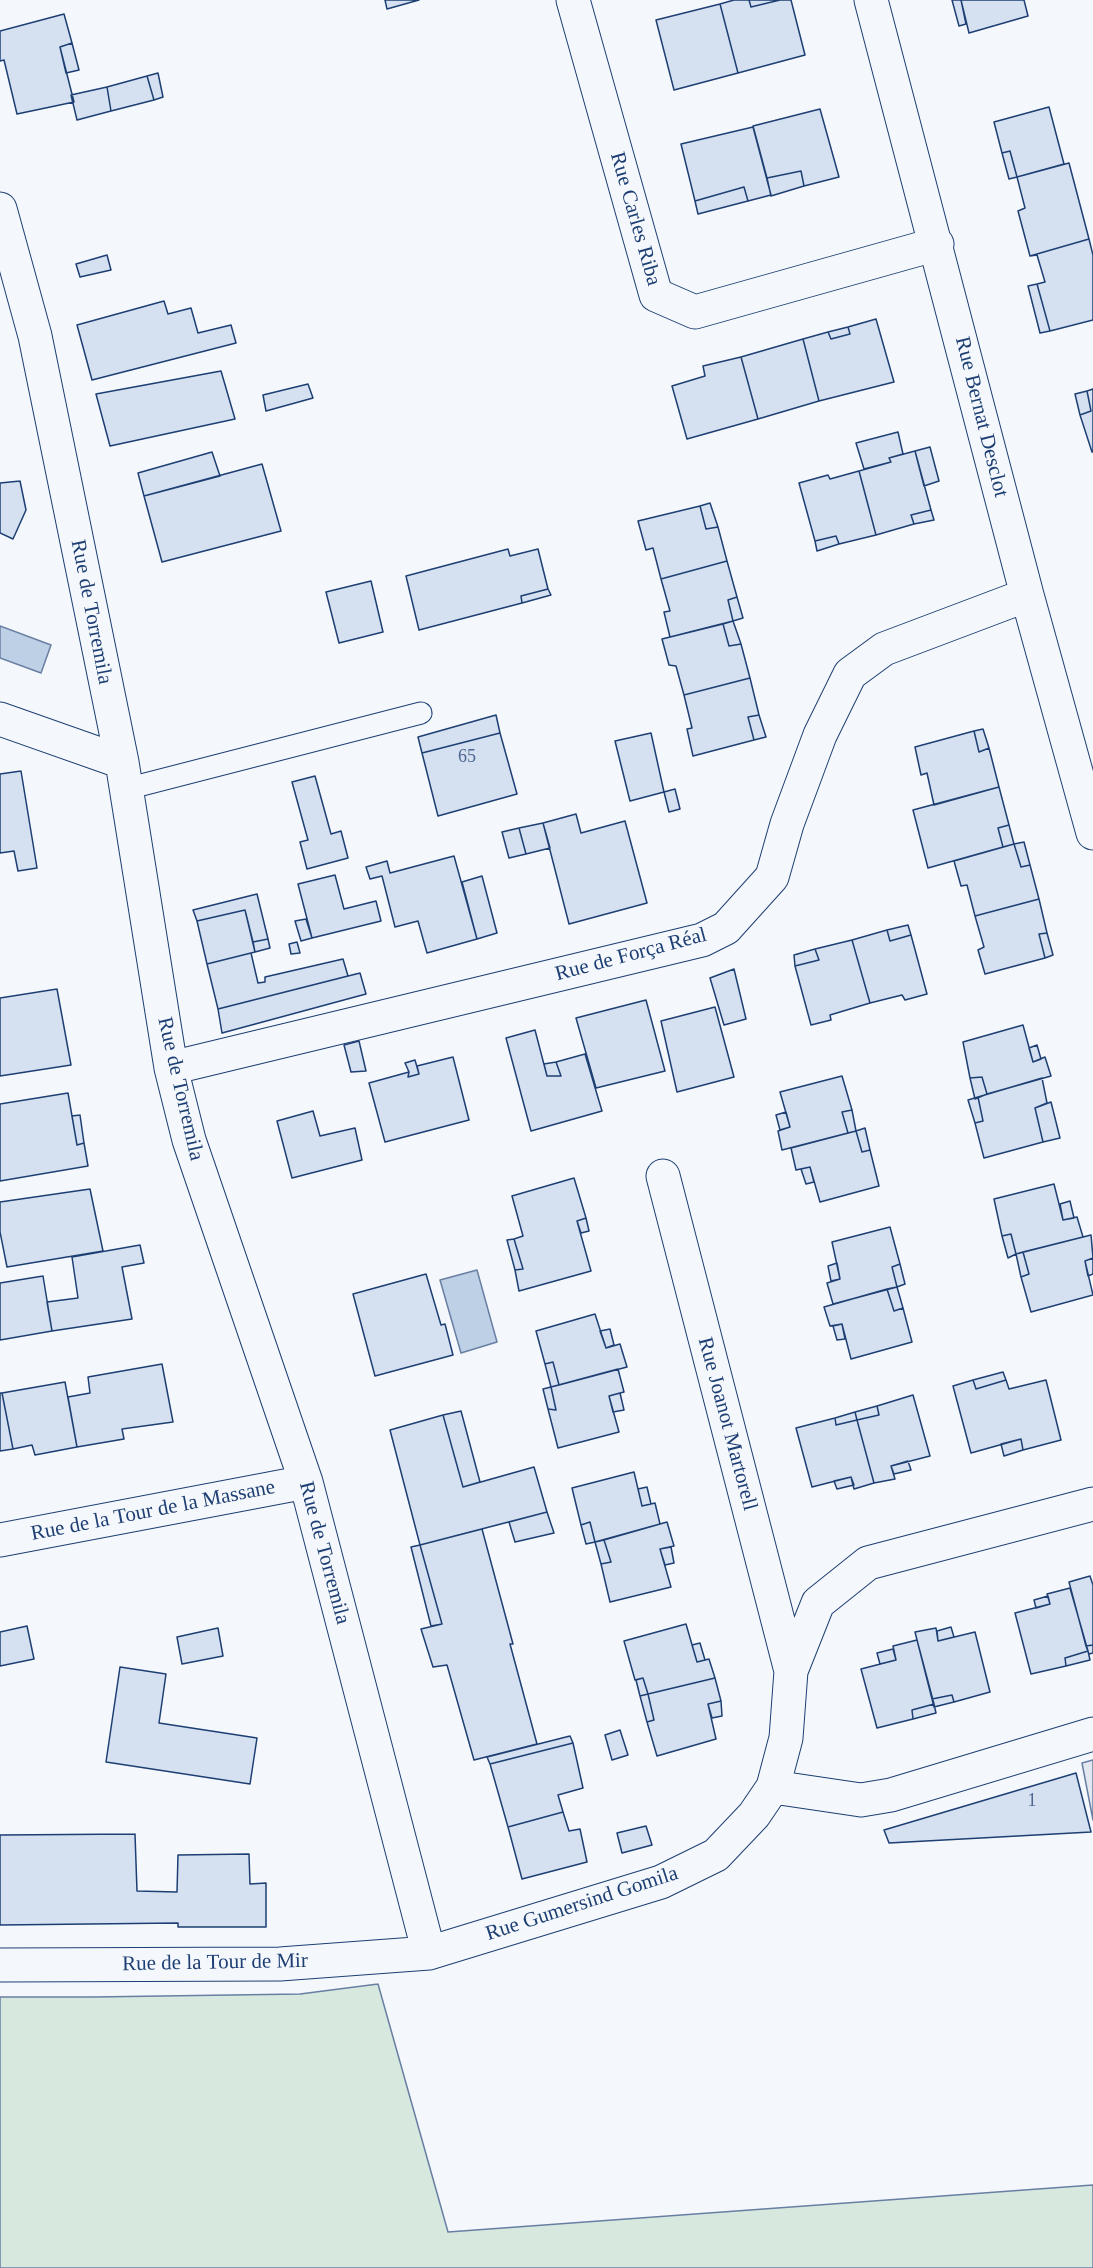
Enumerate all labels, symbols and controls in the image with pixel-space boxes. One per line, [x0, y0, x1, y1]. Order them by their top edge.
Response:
street label: Rue Carles Riba [604, 149, 666, 289]
street label: Rue Bernat Desclot [949, 334, 1013, 500]
street label: Rue de Torremila [65, 538, 117, 686]
house number: 65 [458, 746, 476, 768]
street label: Rue de Força Réal [553, 923, 709, 987]
street label: Rue de Torremila [151, 1015, 209, 1163]
street label: Rue Joanot Martorell [692, 1335, 762, 1513]
street label: Rue de la Tour de la Massane [29, 1475, 277, 1547]
street label: Rue de Torremila [293, 1479, 355, 1627]
house number: 1 [1028, 1790, 1036, 1812]
street label: Rue Gumersind Gomila [483, 1861, 681, 1947]
street label: Rue de la Tour de Mir [122, 1949, 308, 1977]

